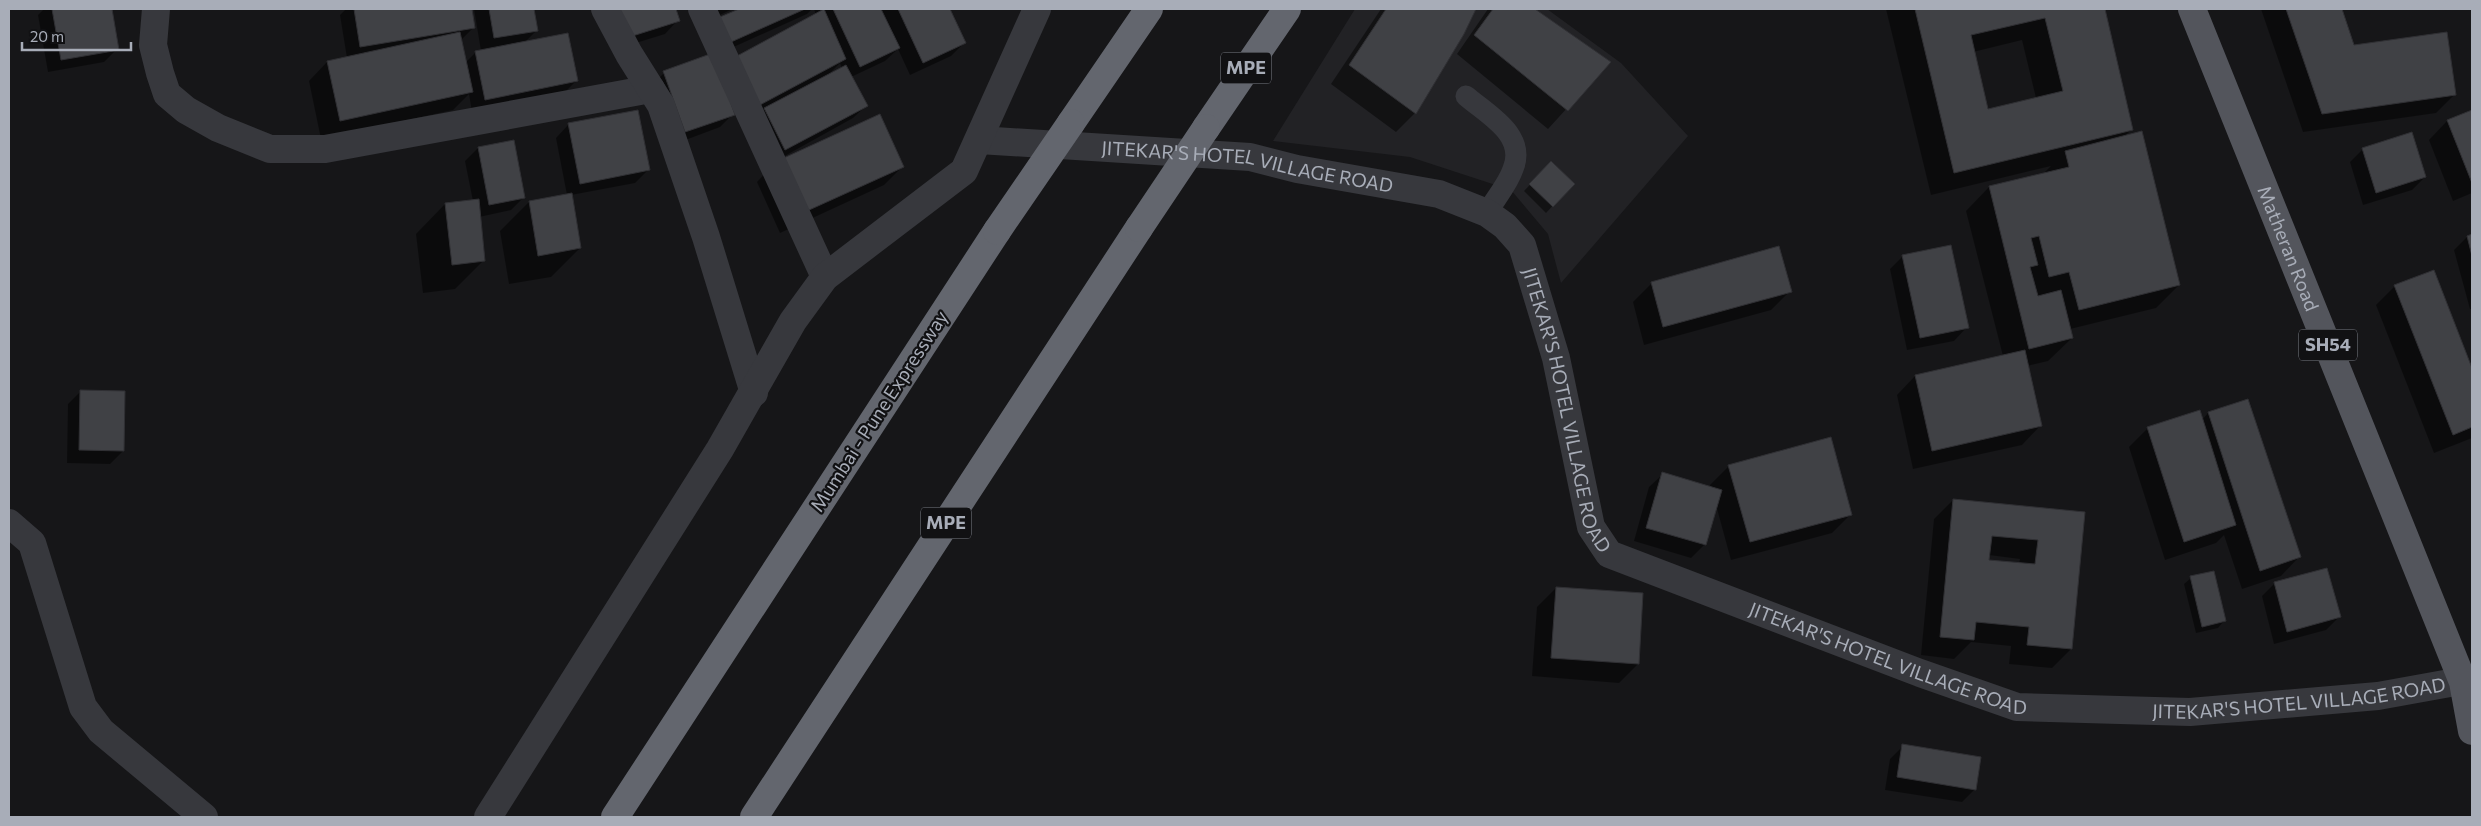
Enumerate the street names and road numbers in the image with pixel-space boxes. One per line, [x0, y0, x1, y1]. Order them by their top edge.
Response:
road number: MPE [1221, 52, 1271, 84]
street label: JITEKAR'S HOTEL VILLAGE ROAD [1101, 136, 1395, 197]
street label: Matheran Road [2253, 182, 2324, 314]
street label: JITEKAR'S HOTEL VILLAGE ROAD [1518, 265, 1617, 557]
street label: Mumbai - Pune Expressway [805, 306, 952, 516]
road number: SH54 [2299, 330, 2357, 360]
road number: MPE [921, 508, 971, 538]
street label: JITEKAR'S HOTEL VILLAGE ROAD [1746, 597, 2027, 718]
street label: JITEKAR'S HOTEL VILLAGE ROAD [2152, 672, 2447, 723]

